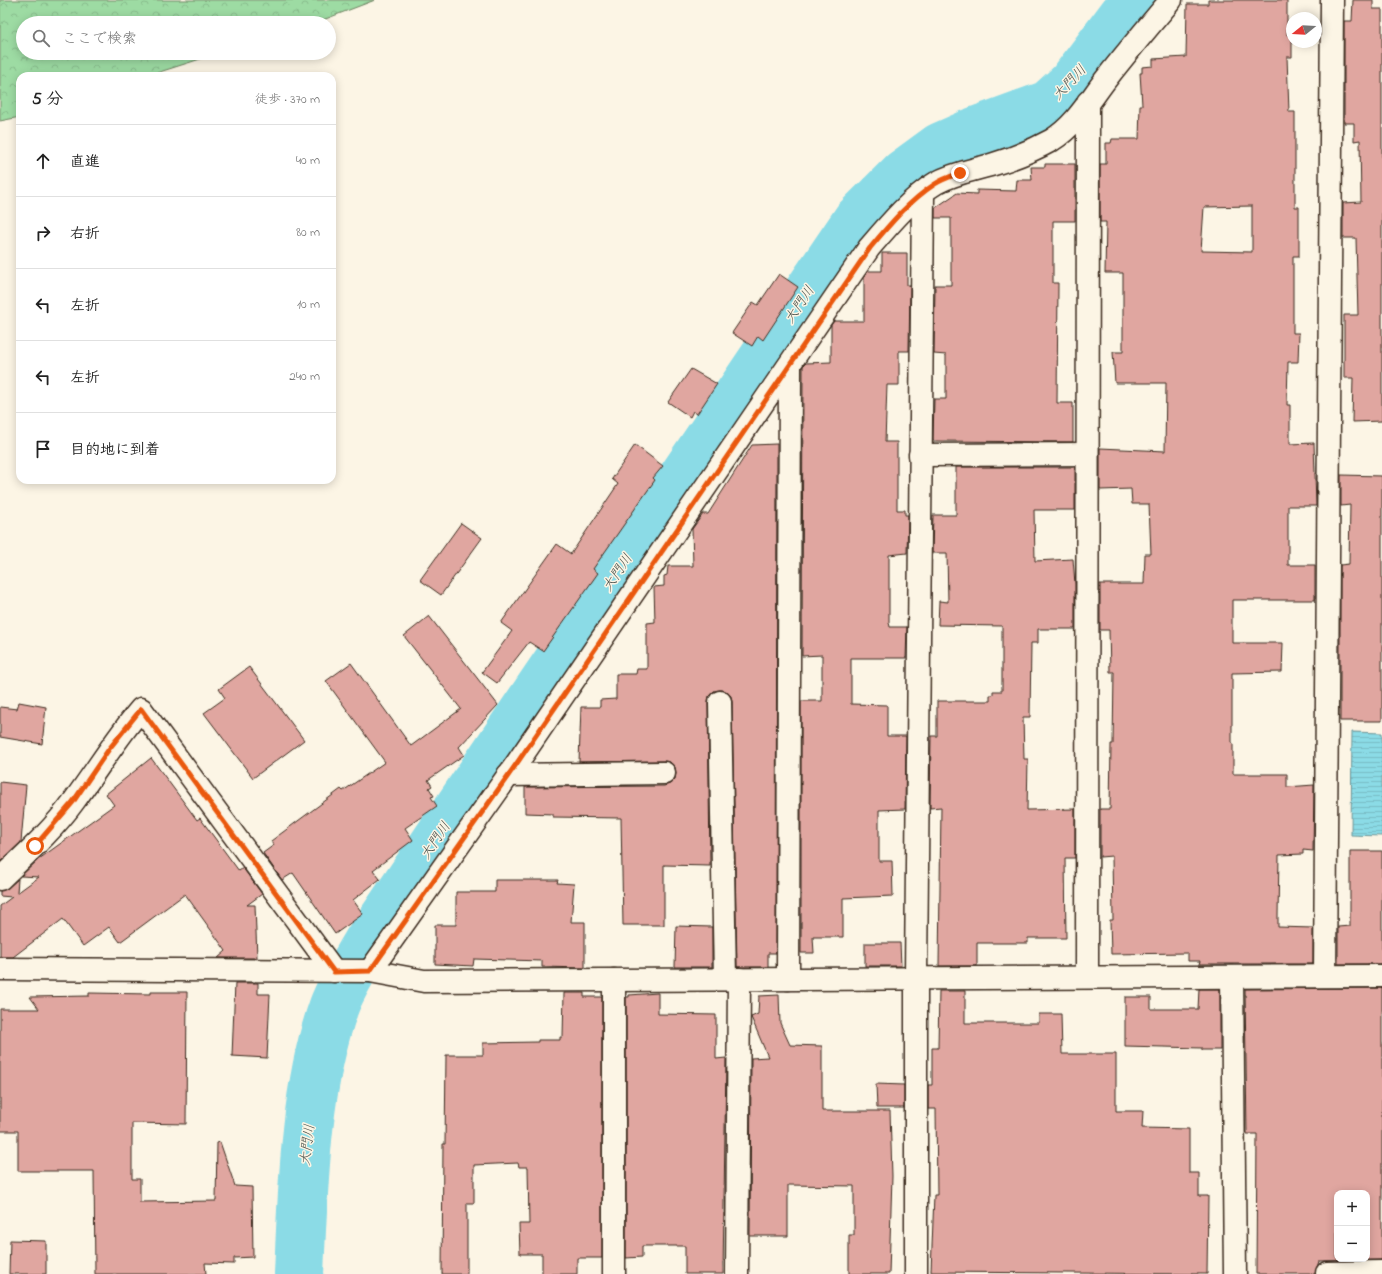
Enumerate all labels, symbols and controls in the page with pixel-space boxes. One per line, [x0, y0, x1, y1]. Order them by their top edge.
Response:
north arrow [1286, 12, 1322, 48]
search box [16, 16, 336, 60]
icon: search [30, 27, 52, 49]
text: ここで検索 [62, 28, 137, 50]
water label: 大門川 [1048, 60, 1092, 106]
text: 5 分 [32, 87, 63, 112]
text: 徒歩 · 370 m [255, 90, 320, 109]
icon: ahead [32, 150, 54, 172]
text: 直進 [70, 151, 100, 173]
text: 40 m [296, 151, 320, 170]
route end [951, 164, 969, 182]
icon: right [32, 222, 54, 244]
text: 右折 [70, 223, 100, 245]
text: 80 m [296, 223, 320, 242]
water label: 大門川 [780, 282, 820, 328]
icon: left [32, 294, 54, 316]
text: 左折 [70, 295, 100, 317]
text: 10 m [297, 295, 320, 314]
icon: left [32, 366, 54, 388]
text: 左折 [70, 367, 100, 389]
text: 240 m [289, 367, 320, 386]
icon: arrive [32, 438, 54, 460]
text: 目的地に到着 [70, 439, 160, 461]
water label: 大門川 [598, 550, 638, 596]
water label: 大門川 [416, 818, 456, 864]
route start [26, 837, 44, 855]
water label: 大門川 [295, 1123, 321, 1167]
map controls [1334, 1190, 1370, 1262]
button: + [1334, 1190, 1370, 1226]
button: − [1334, 1226, 1370, 1262]

